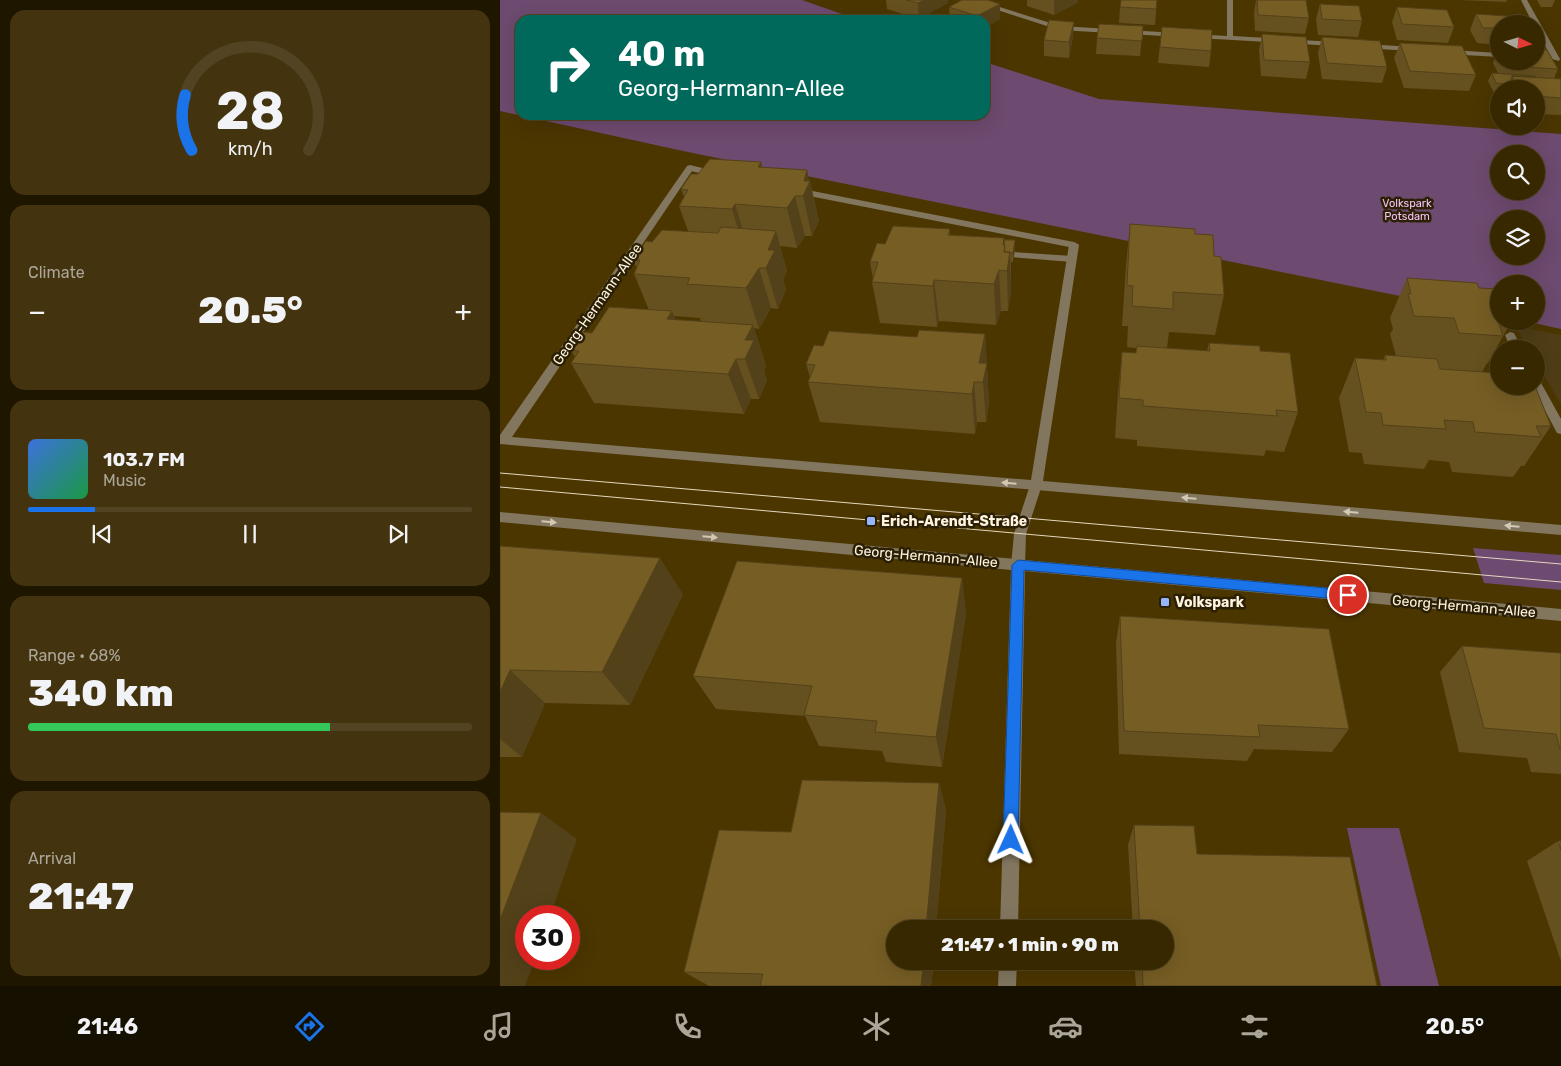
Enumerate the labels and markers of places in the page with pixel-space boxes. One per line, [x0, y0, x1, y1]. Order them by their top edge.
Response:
place label: Erich-Arendt-Straße [881, 513, 1027, 530]
marker: Erich-Arendt-Straße [865, 515, 877, 527]
pin [1327, 574, 1369, 616]
place label: Volkspark [1175, 594, 1245, 611]
marker: Volkspark [1159, 596, 1171, 608]

